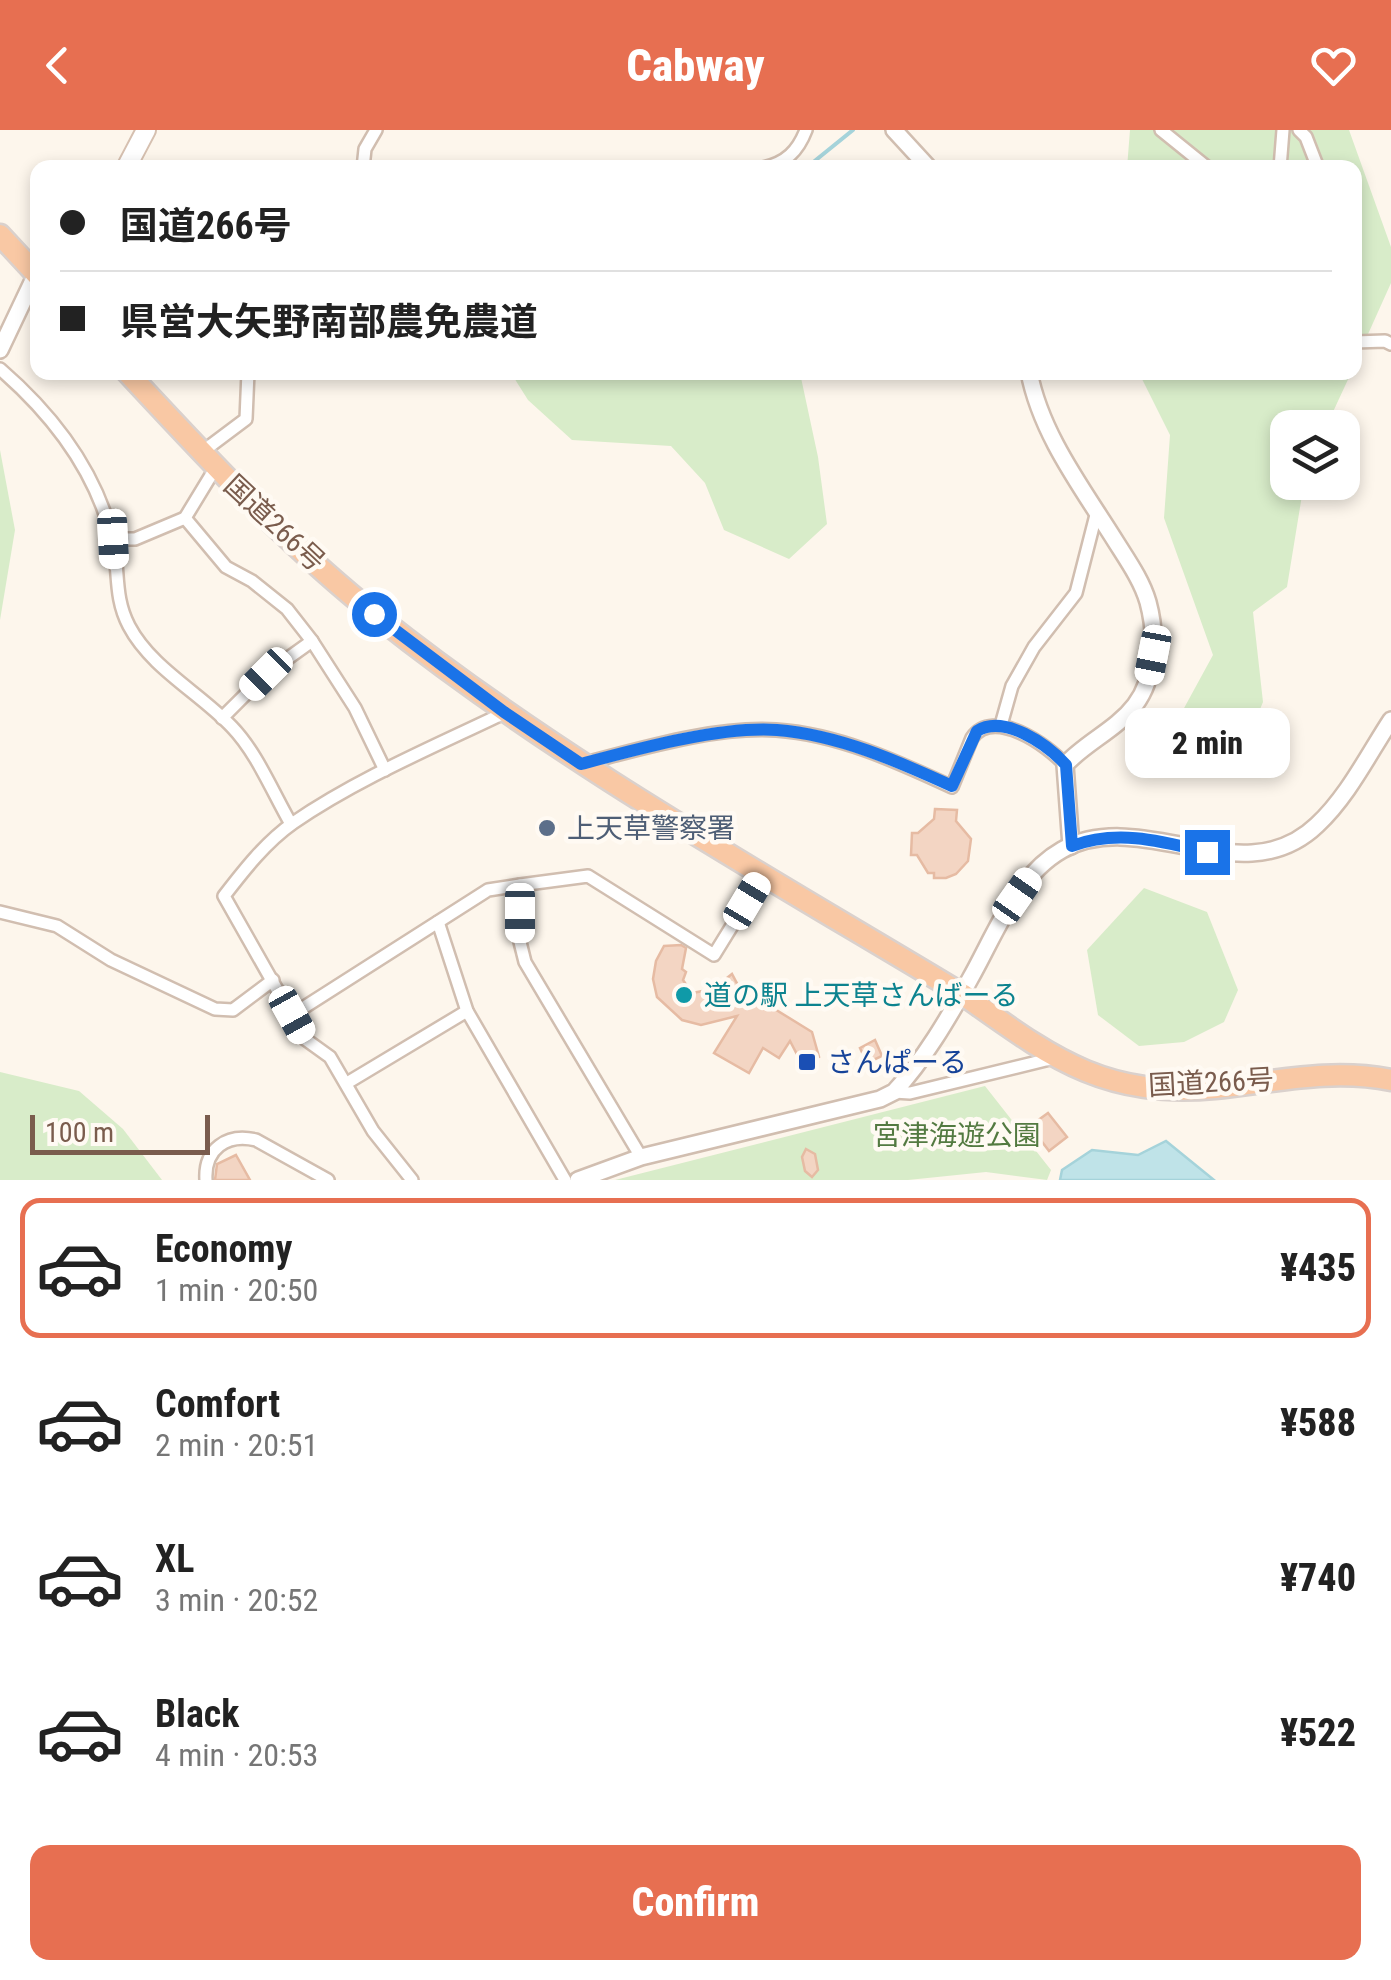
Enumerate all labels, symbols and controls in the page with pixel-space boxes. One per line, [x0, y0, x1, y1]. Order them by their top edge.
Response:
icon: back [30, 38, 85, 93]
icon: heart [1306, 38, 1361, 93]
text: Cabway [626, 39, 765, 92]
text: 国道266号 [120, 204, 292, 248]
text: 県営大矢野南部農免農道 [120, 300, 538, 344]
map controls [1270, 410, 1360, 500]
button: layers [1270, 410, 1360, 500]
street label: 国道266号 [218, 469, 332, 578]
car [96, 508, 130, 570]
route start [352, 592, 397, 637]
car [1133, 623, 1173, 687]
car [234, 642, 298, 706]
callout: 2 min [1124, 707, 1290, 777]
text: 2 min [1172, 724, 1243, 762]
place label: 上天草警察署 [567, 812, 735, 845]
marker: 上天草警察署 [536, 817, 558, 839]
route end [1185, 830, 1230, 875]
car [988, 863, 1046, 929]
car [719, 868, 775, 934]
car [505, 883, 535, 943]
place label: 道の駅 上天草さんばーる [704, 979, 1018, 1012]
car [264, 981, 320, 1049]
marker: 道の駅 上天草さんばーる [673, 984, 695, 1006]
place label: さんぱーる [827, 1046, 967, 1079]
marker: さんぱーる [796, 1051, 818, 1073]
street label: 国道266号 [1148, 1063, 1275, 1102]
scale bar [30, 1110, 210, 1154]
text: 100 m [45, 1116, 114, 1149]
park label: 宮津海遊公園 [873, 1119, 1041, 1152]
icon: car [35, 1223, 125, 1313]
text: Economy [155, 1227, 292, 1271]
text: ¥435 [1280, 1246, 1356, 1290]
text: 1 min · 20:50 [155, 1271, 318, 1309]
icon: car [35, 1378, 125, 1468]
text: Comfort [155, 1382, 280, 1426]
text: ¥588 [1280, 1401, 1356, 1445]
text: 2 min · 20:51 [155, 1426, 318, 1464]
icon: car [35, 1533, 125, 1623]
text: XL [155, 1537, 194, 1581]
text: ¥740 [1280, 1556, 1356, 1600]
text: 3 min · 20:52 [155, 1581, 318, 1619]
icon: car [35, 1688, 125, 1778]
text: Black [155, 1692, 239, 1736]
text: ¥522 [1280, 1711, 1356, 1755]
text: 4 min · 20:53 [155, 1736, 318, 1774]
button: Confirm [30, 1845, 1361, 1960]

